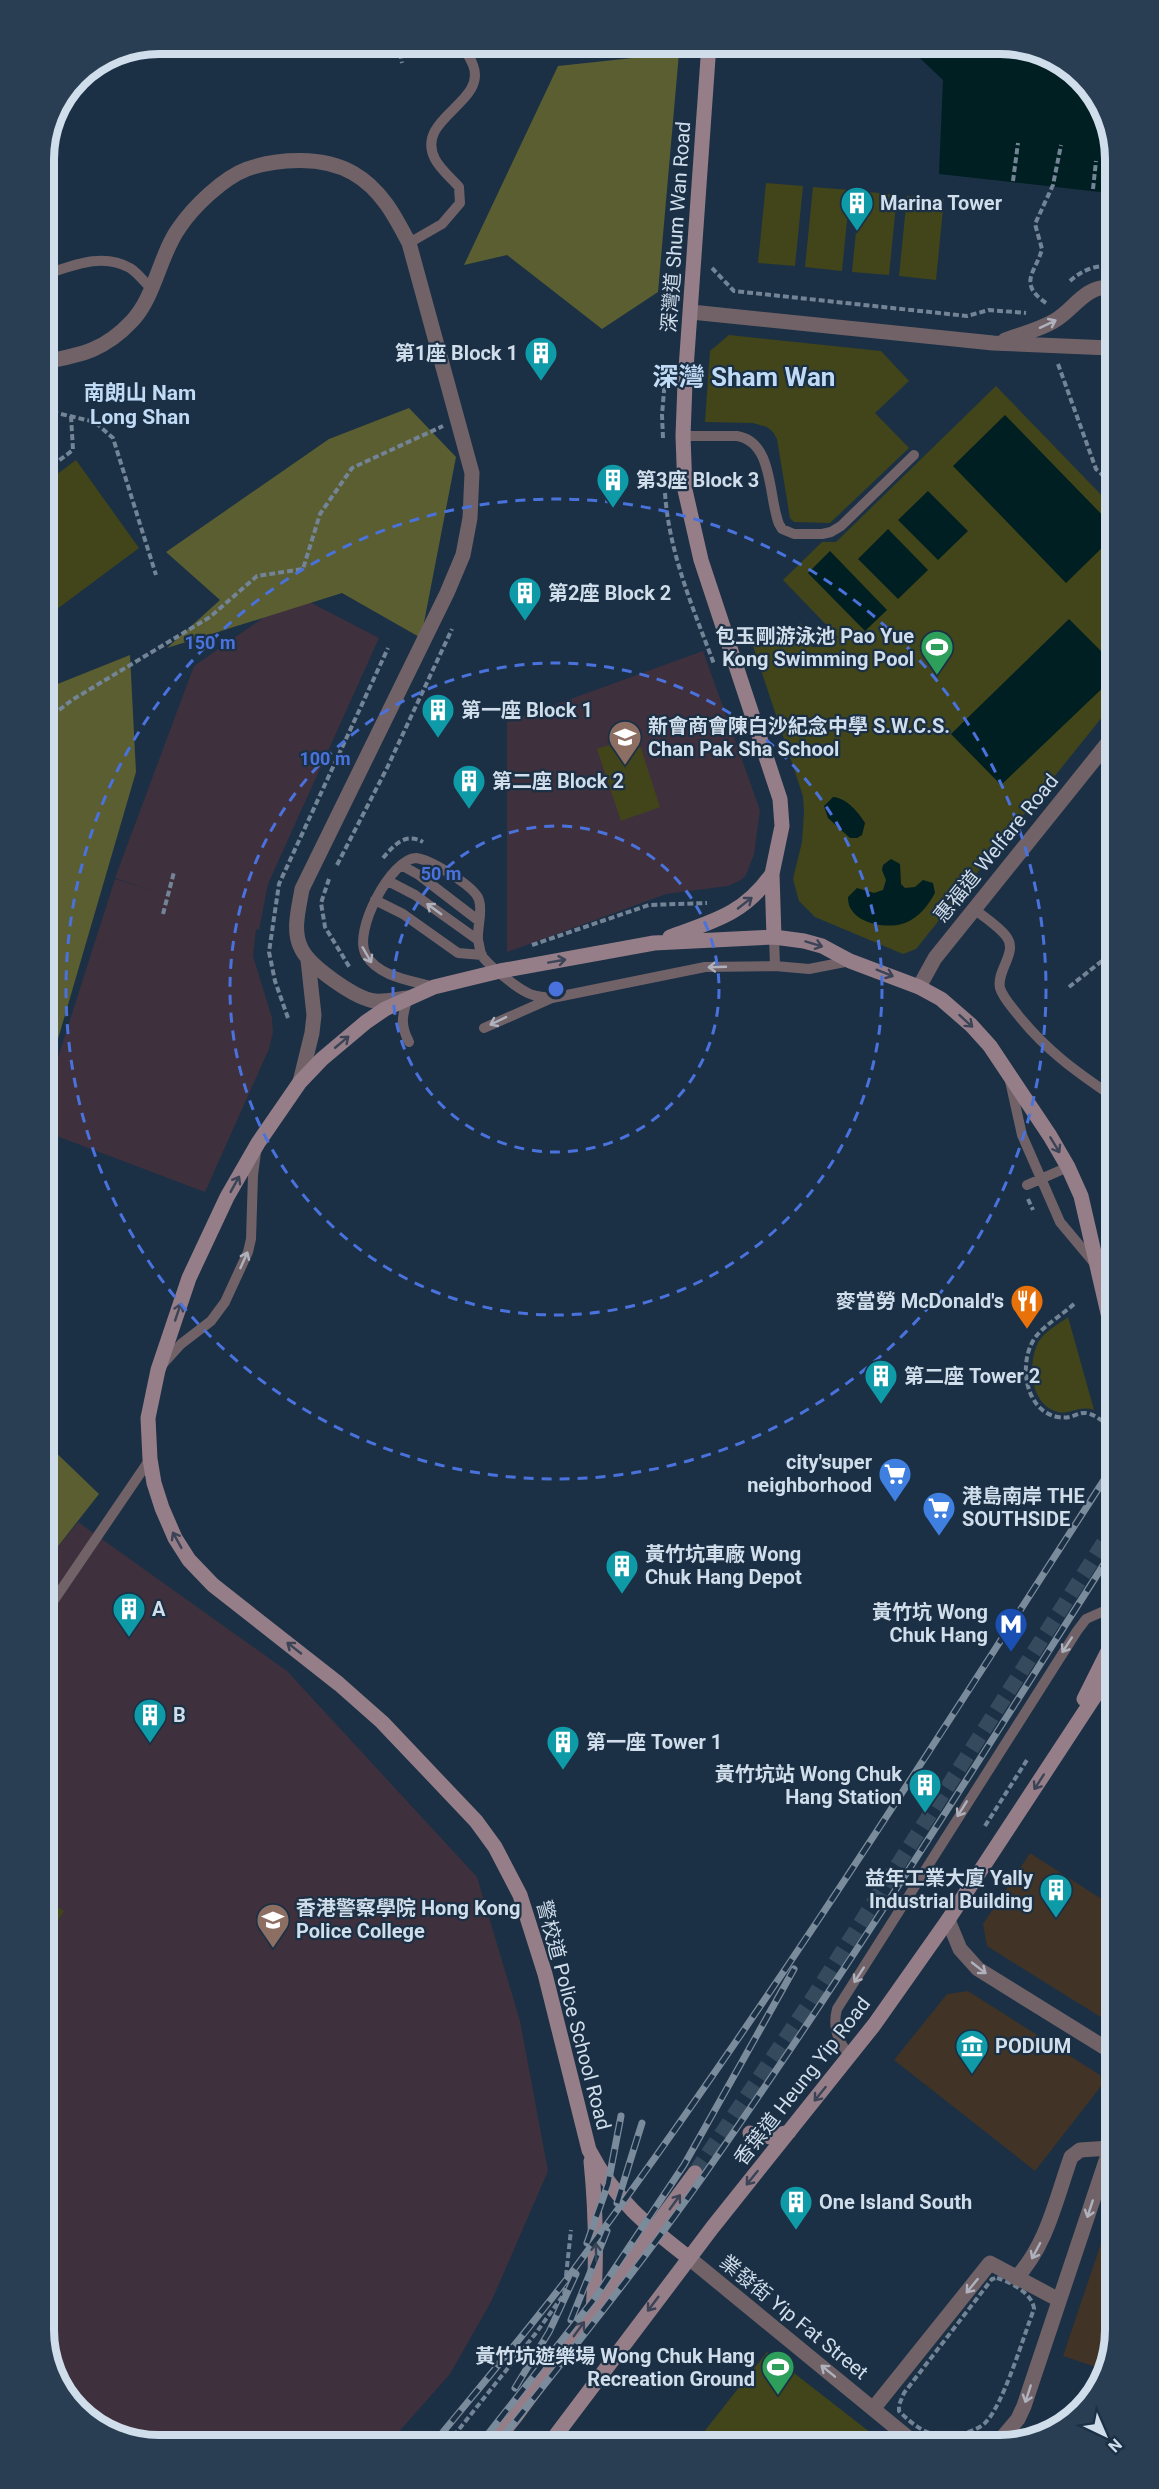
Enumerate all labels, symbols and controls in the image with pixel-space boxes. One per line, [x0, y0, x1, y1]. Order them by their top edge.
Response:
street label: 深灣道 Shum Wan Road [657, 121, 695, 333]
building icon: Marina Tower [839, 185, 875, 232]
place label: Marina Tower [880, 191, 1003, 215]
one-way arrow [1039, 317, 1057, 329]
building icon: 第1座 Block 1 [523, 335, 559, 382]
place label: 第1座 Block 1 [395, 341, 518, 365]
district label: 深灣 Sham Wan [653, 362, 835, 392]
district label: 南朗山 Nam Long Shan [84, 381, 196, 429]
building icon: 第3座 Block 3 [595, 462, 631, 509]
place label: 第3座 Block 3 [636, 468, 759, 492]
building icon: 第2座 Block 2 [507, 575, 543, 622]
place label: 第2座 Block 2 [548, 581, 671, 605]
place label: 包玉剛游泳池 Pao Yue Kong Swimming Pool [715, 624, 914, 671]
sports icon: 包玉剛游泳池 Pao Yue Kong Swimming Pool [919, 629, 955, 676]
text: 150 m [184, 632, 236, 653]
building icon: 第一座 Block 1 [420, 692, 456, 739]
place label: 第一座 Block 1 [461, 698, 593, 722]
place label: 新會商會陳白沙紀念中學 S.W.C.S. Chan Pak Sha School [648, 714, 950, 761]
school or university icon: 新會商會陳白沙紀念中學 S.W.C.S. Chan Pak Sha School [607, 719, 643, 766]
text: 100 m [299, 748, 351, 769]
building icon: 第二座 Block 2 [451, 763, 487, 810]
place label: 第二座 Block 2 [492, 769, 624, 793]
street label: 惠福道 Welfare Road [929, 769, 1063, 927]
text: 50 m [421, 863, 461, 884]
one-way arrow [737, 897, 753, 910]
one-way arrow [427, 903, 443, 915]
one-way arrow [804, 939, 823, 950]
one-way arrow [361, 946, 373, 963]
one-way arrow [547, 955, 566, 966]
one-way arrow [707, 961, 727, 973]
one-way arrow [875, 968, 894, 979]
centre of rings [546, 979, 566, 999]
one-way arrow [958, 1014, 973, 1028]
one-way arrow [490, 1015, 508, 1027]
one-way arrow [334, 1035, 350, 1048]
one-way arrow [1050, 1136, 1062, 1153]
one-way arrow [230, 1175, 241, 1193]
one-way arrow [239, 1251, 250, 1269]
restaurant icon: 麥當勞 McDonald's [1009, 1283, 1045, 1330]
place label: 麥當勞 McDonald's [836, 1289, 1004, 1313]
one-way arrow [173, 1303, 184, 1322]
building icon: 第二座 Tower 2 [863, 1358, 899, 1405]
place label: 第二座 Tower 2 [904, 1364, 1040, 1388]
place label: city'super neighborhood [747, 1450, 873, 1497]
supermarket icon: city'super neighborhood [877, 1456, 913, 1503]
place label: 港島南岸 THE SOUTHSIDE [962, 1484, 1085, 1531]
supermarket icon: 港島南岸 THE SOUTHSIDE [921, 1490, 957, 1537]
one-way arrow [171, 1531, 182, 1549]
place label: 黃竹坑車廠 Wong Chuk Hang Depot [645, 1542, 802, 1589]
building icon: 黃竹坑車廠 Wong Chuk Hang Depot [604, 1548, 640, 1595]
building icon: A [111, 1591, 147, 1638]
place label: A [152, 1597, 166, 1621]
place label: 黃竹坑 Wong Chuk Hang [872, 1600, 988, 1647]
metro station icon: 黃竹坑 Wong Chuk Hang [993, 1606, 1029, 1653]
one-way arrow [1061, 1636, 1073, 1653]
one-way arrow [286, 1641, 302, 1654]
building icon: B [132, 1697, 168, 1744]
place label: B [173, 1703, 186, 1727]
building icon: 第一座 Tower 1 [545, 1724, 581, 1771]
place label: 第一座 Tower 1 [586, 1730, 722, 1754]
place label: 黃竹坑站 Wong Chuk Hang Station [715, 1762, 902, 1809]
building icon: 黃竹坑站 Wong Chuk Hang Station [907, 1767, 943, 1814]
one-way arrow [1032, 1773, 1045, 1790]
one-way arrow [956, 1800, 968, 1817]
place label: 益年工業大廈 Yally Industrial Building [865, 1866, 1034, 1913]
building icon: 益年工業大廈 Yally Industrial Building [1038, 1872, 1074, 1919]
place label: 香港警察學院 Hong Kong Police College [296, 1896, 520, 1943]
street label: 警校道 Police School Road [532, 1898, 616, 2132]
school or university icon: 香港警察學院 Hong Kong Police College [255, 1902, 291, 1949]
one-way arrow [971, 1962, 987, 1975]
one-way arrow [853, 1966, 865, 1983]
street label: 香葉道 Heung Yip Road [729, 1992, 875, 2170]
museum icon: PODIUM [954, 2028, 990, 2075]
place label: PODIUM [995, 2034, 1071, 2058]
one-way arrow [813, 2086, 826, 2102]
one-way arrow [746, 2169, 759, 2185]
building icon: One Island South [778, 2184, 814, 2231]
place label: One Island South [819, 2190, 972, 2214]
one-way arrow [668, 2194, 681, 2210]
one-way arrow [1083, 2199, 1094, 2218]
one-way arrow [590, 2242, 602, 2262]
one-way arrow [1030, 2242, 1041, 2260]
street label: 業發街 Yip Fat Street [715, 2250, 873, 2384]
one-way arrow [966, 2277, 979, 2293]
one-way arrow [647, 2296, 660, 2312]
one-way arrow [573, 2322, 585, 2338]
place label: 黃竹坑遊樂場 Wong Chuk Hang Recreation Ground [475, 2344, 755, 2391]
sports icon: 黃竹坑遊樂場 Wong Chuk Hang Recreation Ground [760, 2349, 796, 2396]
one-way arrow [820, 2365, 836, 2378]
one-way arrow [1022, 2384, 1033, 2403]
north arrow [1075, 2405, 1135, 2465]
text: N [1104, 2435, 1126, 2456]

